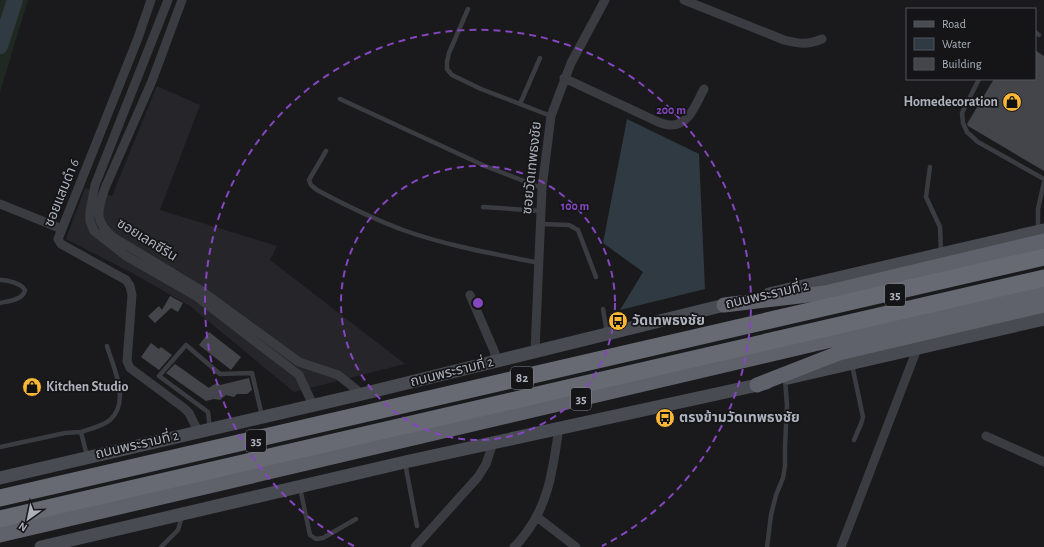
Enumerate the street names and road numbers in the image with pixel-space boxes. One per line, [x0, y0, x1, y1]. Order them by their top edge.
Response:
street label: ซอยวัดเทพธงชัย [519, 121, 544, 215]
street label: ซอยแสมดำ 6 [41, 157, 82, 229]
street label: ซอยเลคซีรีน [114, 215, 180, 264]
street label: ถนนพระรามที่ 2 [723, 275, 810, 311]
road number: 35 [885, 284, 905, 306]
street label: ถนนพระรามที่ 2 [408, 351, 495, 389]
road number: 82 [511, 367, 533, 389]
road number: 35 [571, 388, 591, 410]
street label: ถนนพระรามที่ 2 [93, 425, 180, 461]
road number: 35 [246, 430, 266, 452]

